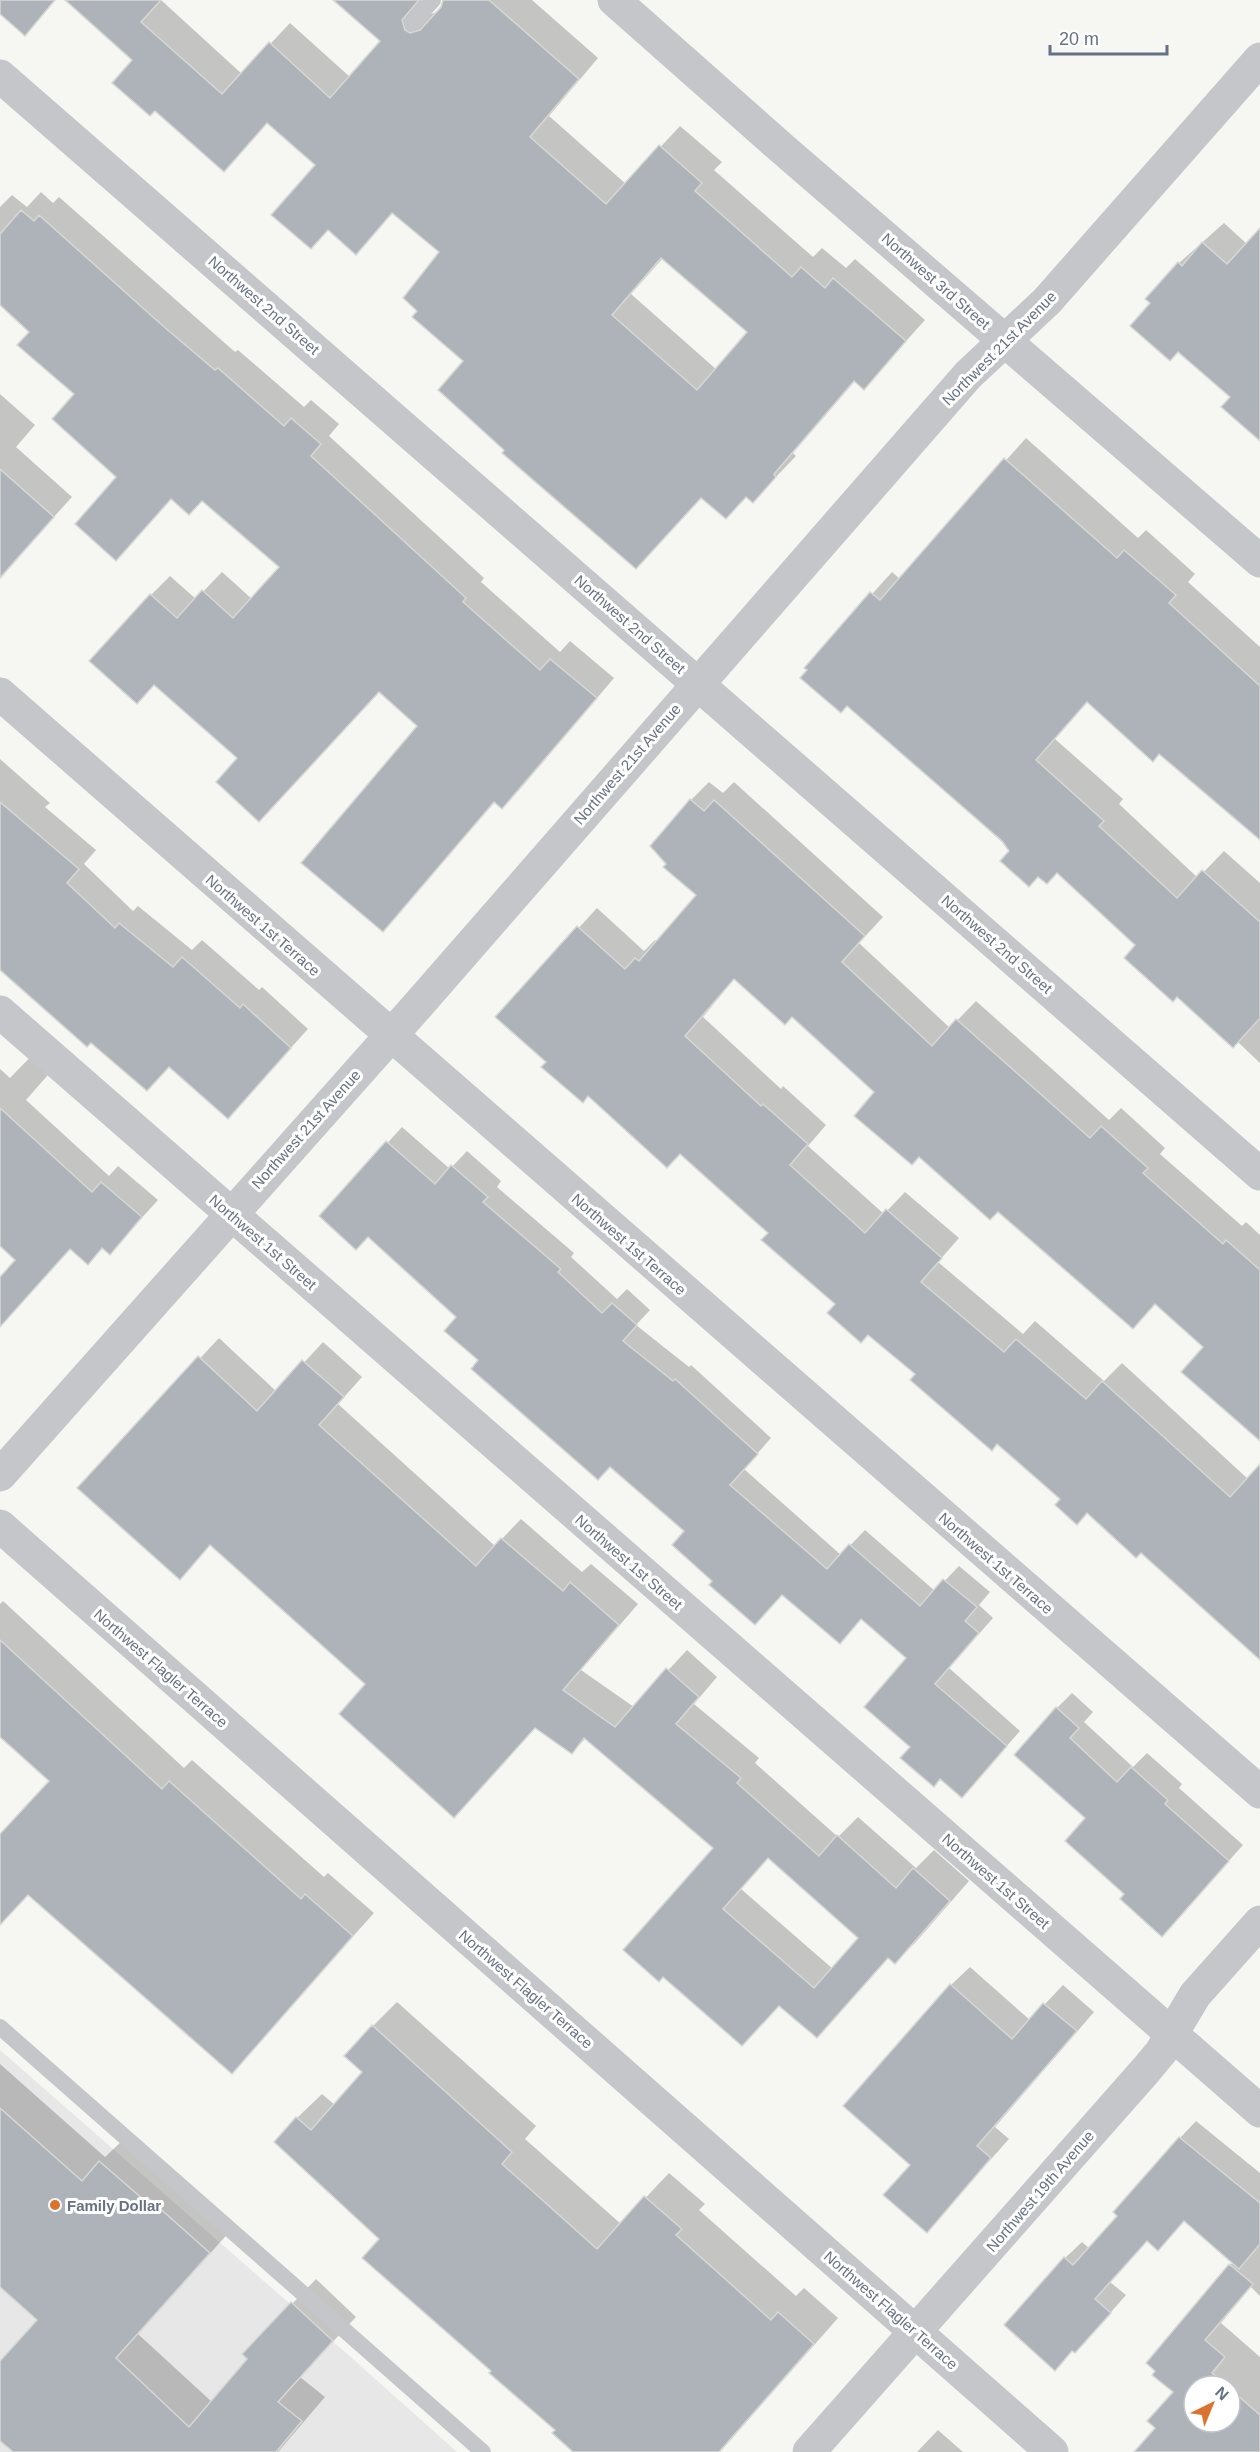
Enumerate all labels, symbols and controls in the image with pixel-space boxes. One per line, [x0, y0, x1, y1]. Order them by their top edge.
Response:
scale bar [1050, 18, 1167, 56]
text: 20 m [1059, 29, 1099, 49]
street label: Northwest 3rd Street [879, 229, 994, 333]
street label: Northwest 2nd Street [205, 252, 323, 358]
street label: Northwest 21st Avenue [939, 288, 1059, 408]
street label: Northwest 2nd Street [571, 571, 689, 677]
street label: Northwest 21st Avenue [570, 700, 684, 828]
street label: Northwest 1st Terrace [202, 871, 324, 979]
street label: Northwest 2nd Street [938, 891, 1056, 997]
street label: Northwest 21st Avenue [248, 1066, 364, 1192]
street label: Northwest 1st Terrace [568, 1190, 690, 1298]
street label: Northwest 1st Street [206, 1191, 320, 1294]
street label: Northwest 1st Terrace [935, 1509, 1057, 1617]
street label: Northwest 1st Street [572, 1511, 686, 1614]
street label: Northwest Flagler Terrace [91, 1605, 231, 1731]
street label: Northwest 1st Street [939, 1830, 1053, 1933]
street label: Northwest Flagler Terrace [456, 1926, 596, 2052]
street label: Northwest 19th Avenue [983, 2127, 1097, 2255]
place label: Family Dollar [67, 2197, 161, 2214]
marker: Family Dollar [48, 2198, 62, 2212]
street label: Northwest Flagler Terrace [821, 2247, 961, 2373]
north arrow [1182, 2374, 1242, 2434]
text: N [1212, 2383, 1232, 2404]

